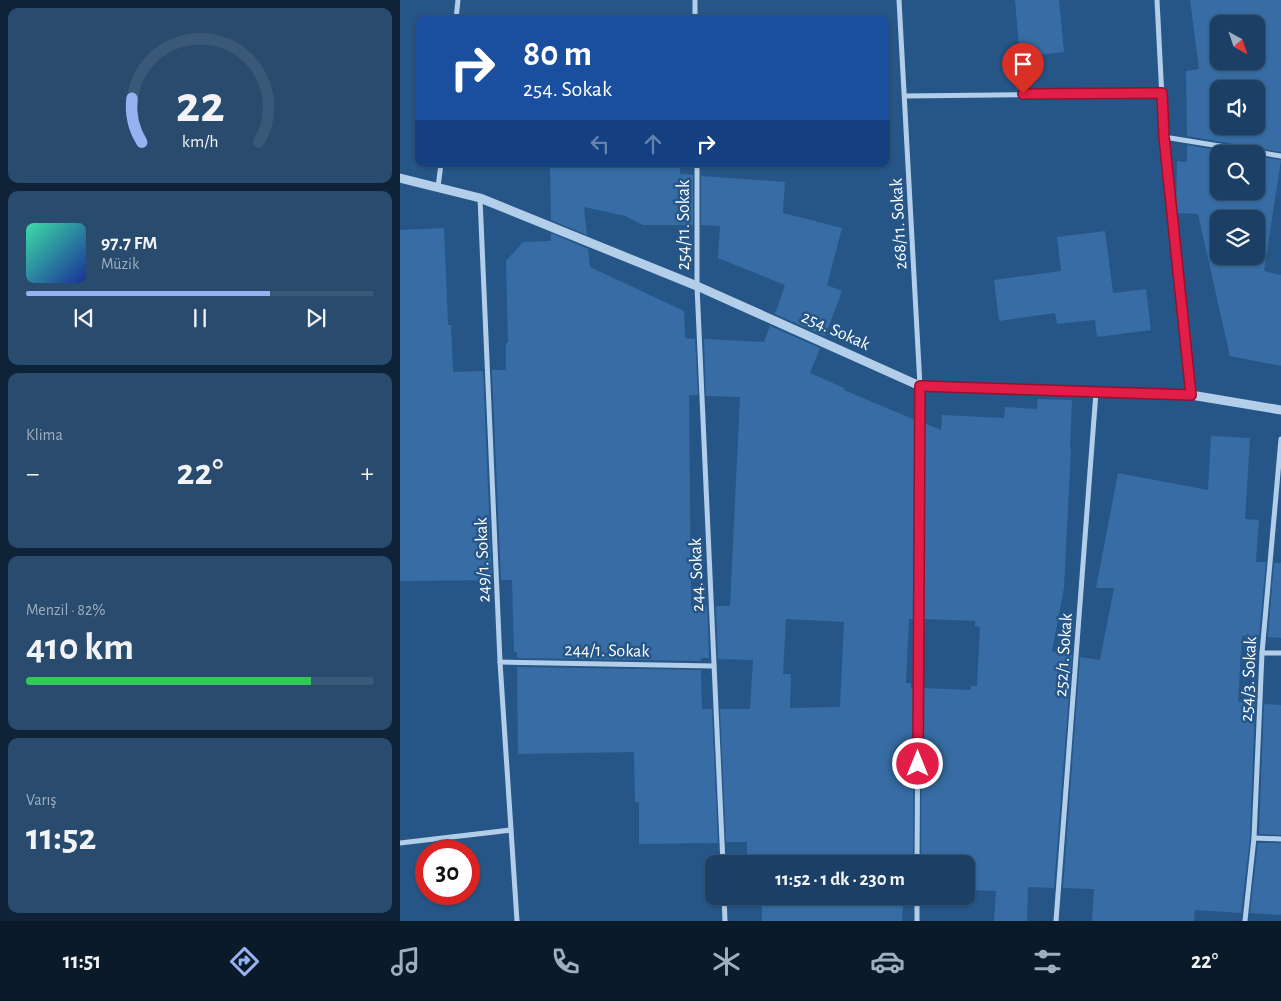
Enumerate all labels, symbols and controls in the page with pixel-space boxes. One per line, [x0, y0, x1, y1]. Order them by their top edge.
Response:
north arrow [1210, 15, 1265, 70]
map controls [1210, 15, 1265, 265]
icon: right [440, 35, 505, 100]
text: 80 m [523, 37, 592, 72]
pin [1002, 43, 1044, 94]
icon: arrive [1009, 50, 1037, 78]
text: 254. Sokak [523, 78, 612, 100]
text: 22 [176, 79, 224, 131]
button: sound [1210, 80, 1265, 135]
icon: left [586, 130, 614, 158]
icon: ahead [639, 130, 667, 158]
icon: right [692, 130, 720, 158]
text: km/h [182, 133, 218, 151]
button: search [1210, 145, 1265, 200]
street label: 268/11. Sokak [888, 177, 910, 270]
street label: 254/11. Sokak [675, 179, 693, 270]
button: layers [1210, 210, 1265, 265]
text: 97.7 FM [101, 234, 157, 253]
text: Müzik [101, 256, 139, 272]
icon: previous [70, 304, 98, 332]
icon: pause [186, 304, 214, 332]
icon: next [302, 304, 330, 332]
street label: 254. Sokak [799, 308, 873, 354]
text: Klima [26, 427, 63, 443]
text: 22° [177, 454, 223, 492]
text: − [26, 460, 39, 488]
text: + [361, 460, 374, 488]
street label: 249/1. Sokak [472, 516, 493, 603]
street label: 244. Sokak [687, 537, 707, 612]
text: Menzil · 82% [26, 602, 105, 618]
street label: 252/1. Sokak [1052, 612, 1076, 697]
text: 410 km [26, 629, 134, 667]
street label: 254/3. Sokak [1238, 635, 1260, 722]
street label: 244/1. Sokak [564, 641, 651, 661]
position arrow [891, 737, 943, 789]
text: Varış [26, 792, 56, 808]
text: 11:52 [26, 819, 96, 857]
speed limit sign: 30 [415, 840, 480, 905]
text: 11:52 · 1 dk · 230 m [775, 870, 905, 889]
icon: directions [227, 944, 262, 979]
icon: music [388, 944, 423, 979]
icon: phone [548, 944, 583, 979]
icon: climate [709, 944, 744, 979]
icon: car [870, 944, 905, 979]
icon: filters [1030, 944, 1065, 979]
text: 11:51 [63, 950, 101, 972]
text: 22° [1191, 950, 1218, 972]

